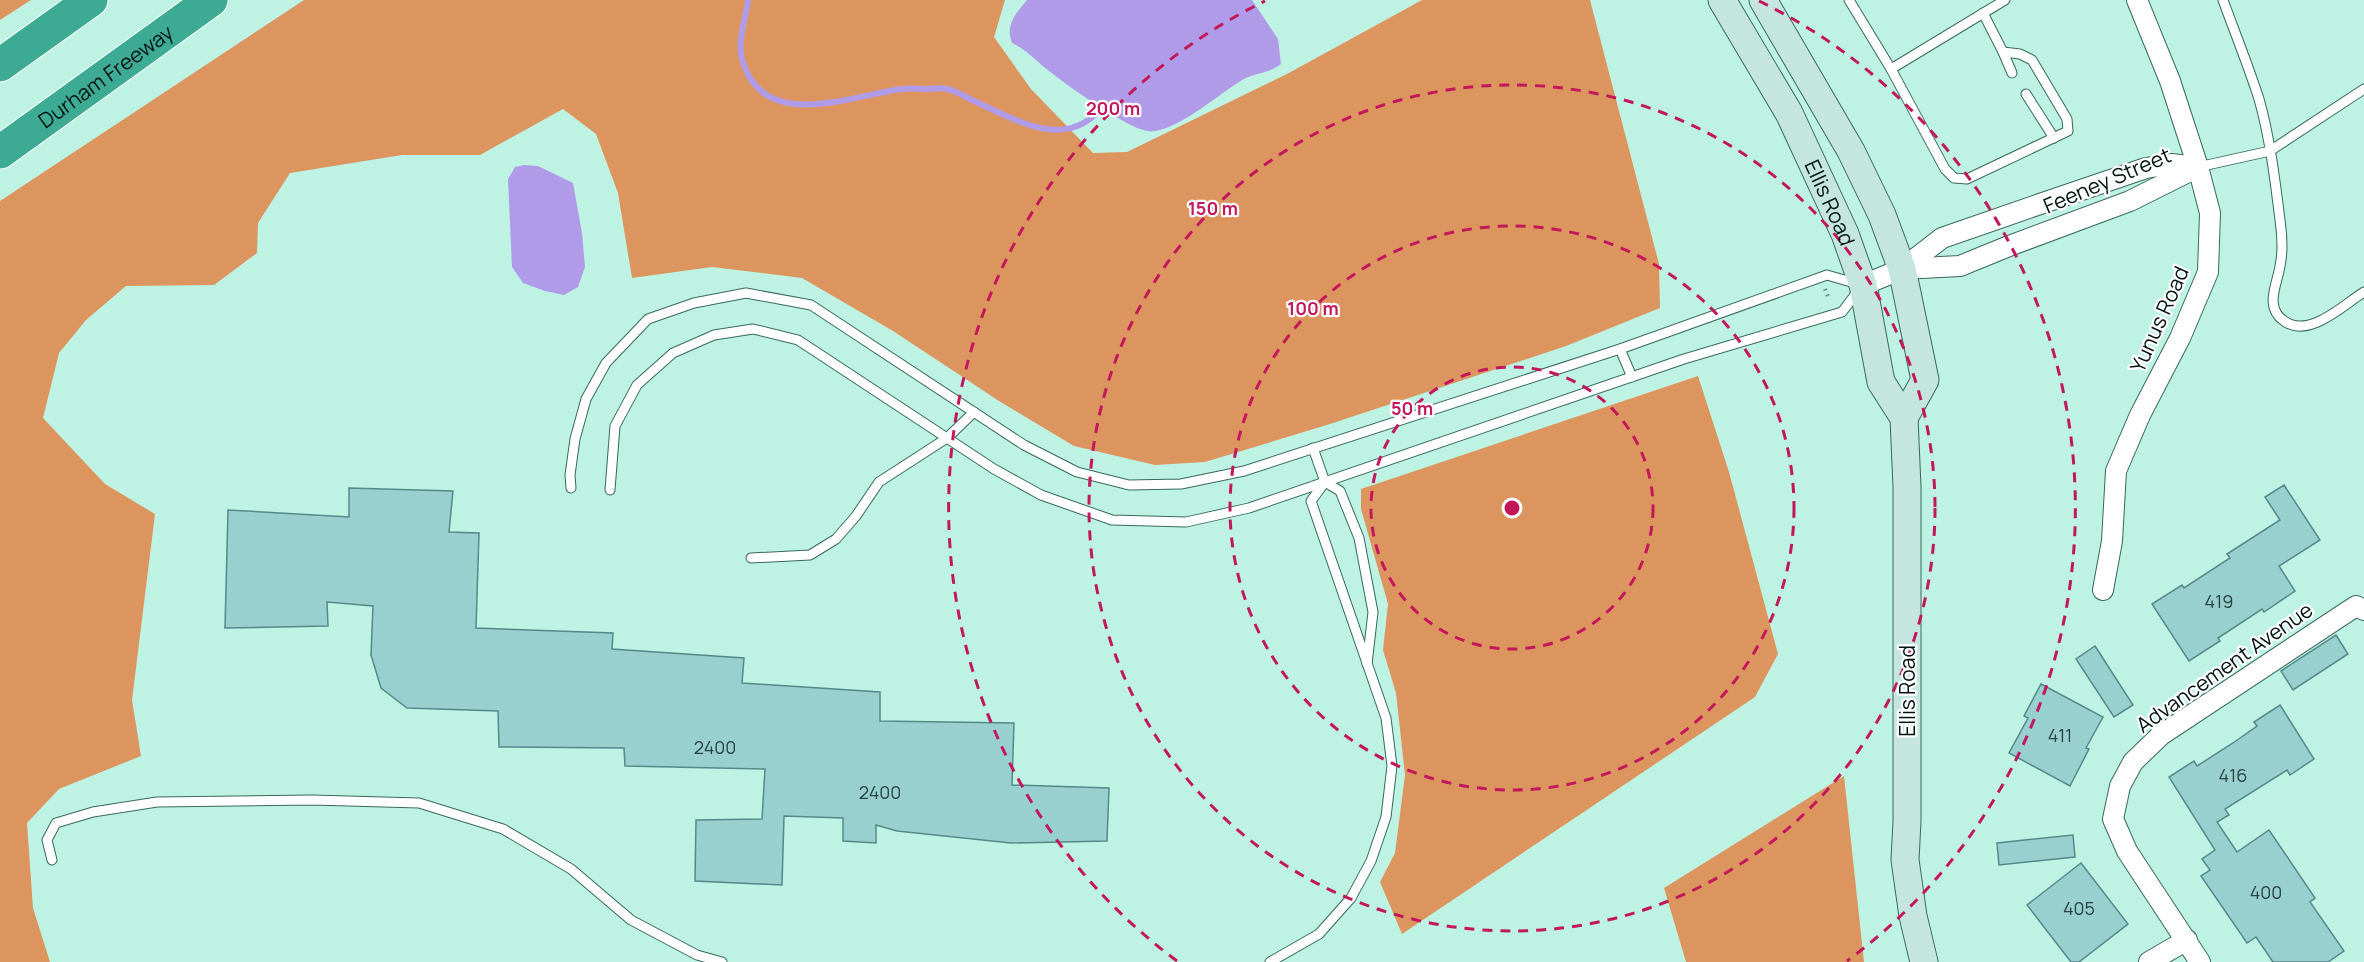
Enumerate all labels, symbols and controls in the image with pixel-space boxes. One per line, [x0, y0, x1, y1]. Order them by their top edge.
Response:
street label: Durham Freeway [32, 18, 179, 134]
text: 200 m [1086, 96, 1140, 120]
street label: Feeney Street [2039, 141, 2175, 219]
street label: Ellis Road [1798, 155, 1862, 249]
text: 150 m [1188, 196, 1238, 220]
street label: Yunus Road [2123, 262, 2195, 376]
text: 100 m [1287, 296, 1339, 320]
text: 50 m [1391, 396, 1433, 420]
centre of rings [1502, 498, 1522, 518]
house number: 419 [2205, 589, 2233, 613]
street label: Advancement Avenue [2130, 595, 2318, 739]
street label: Ellis Road [1893, 645, 1921, 737]
house number: 411 [2048, 723, 2072, 747]
house number: 2400 [694, 735, 736, 759]
house number: 416 [2219, 763, 2247, 787]
house number: 2400 [859, 780, 901, 804]
house number: 400 [2250, 880, 2282, 904]
house number: 405 [2063, 896, 2095, 920]

